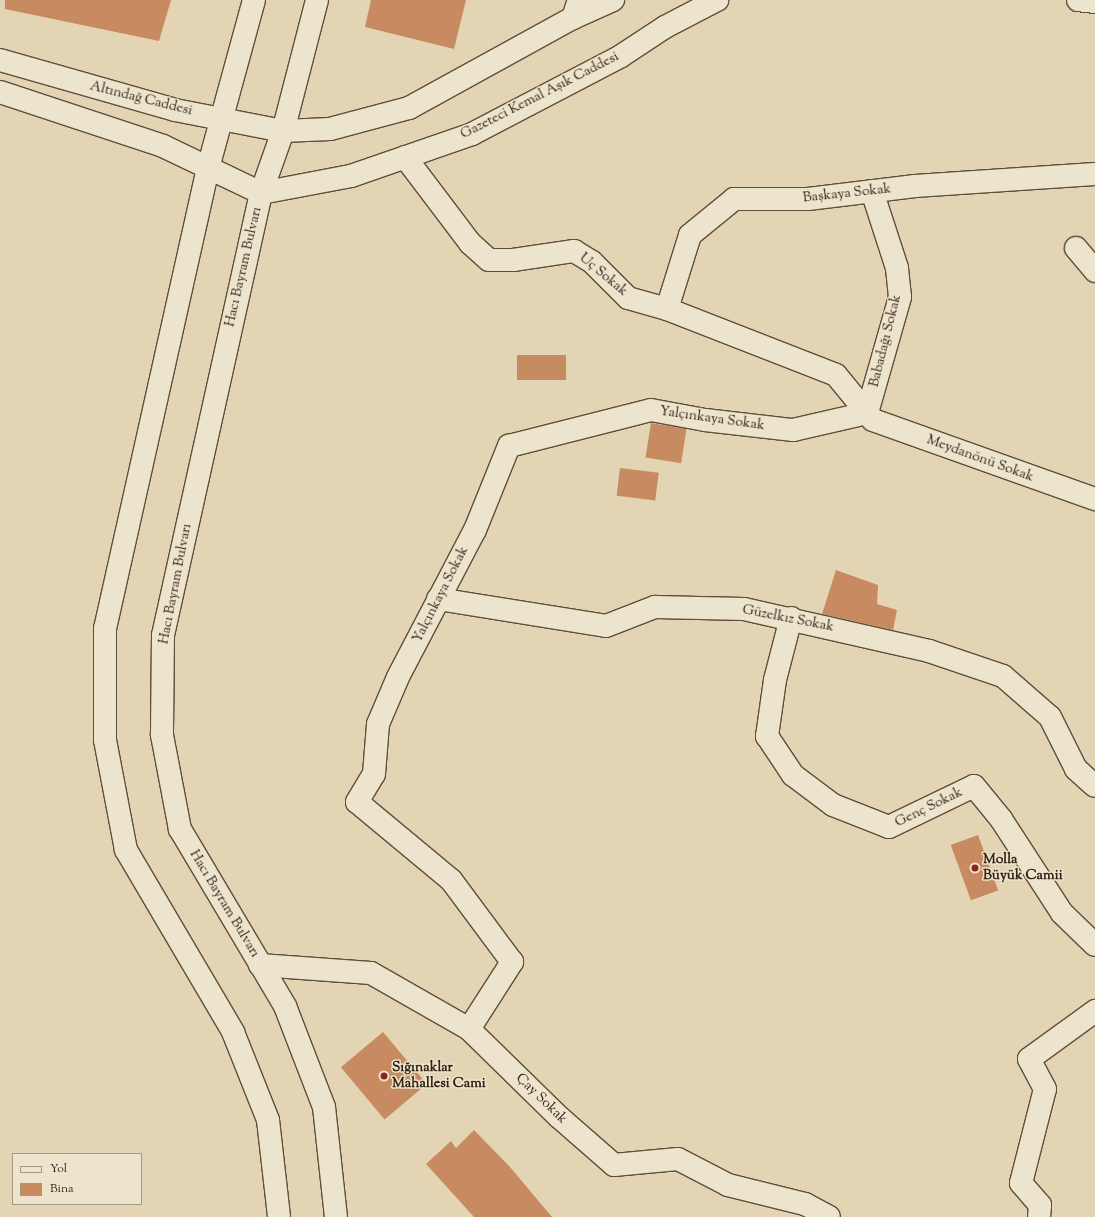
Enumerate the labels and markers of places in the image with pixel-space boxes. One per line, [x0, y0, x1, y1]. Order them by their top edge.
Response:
place label: Molla Büyük Camii [983, 852, 1063, 884]
marker: Molla Büyük Camii [970, 863, 980, 873]
place label: Sığınaklar Mahallesi Cami [392, 1060, 486, 1092]
marker: Sığınaklar Mahallesi Cami [379, 1071, 389, 1081]

